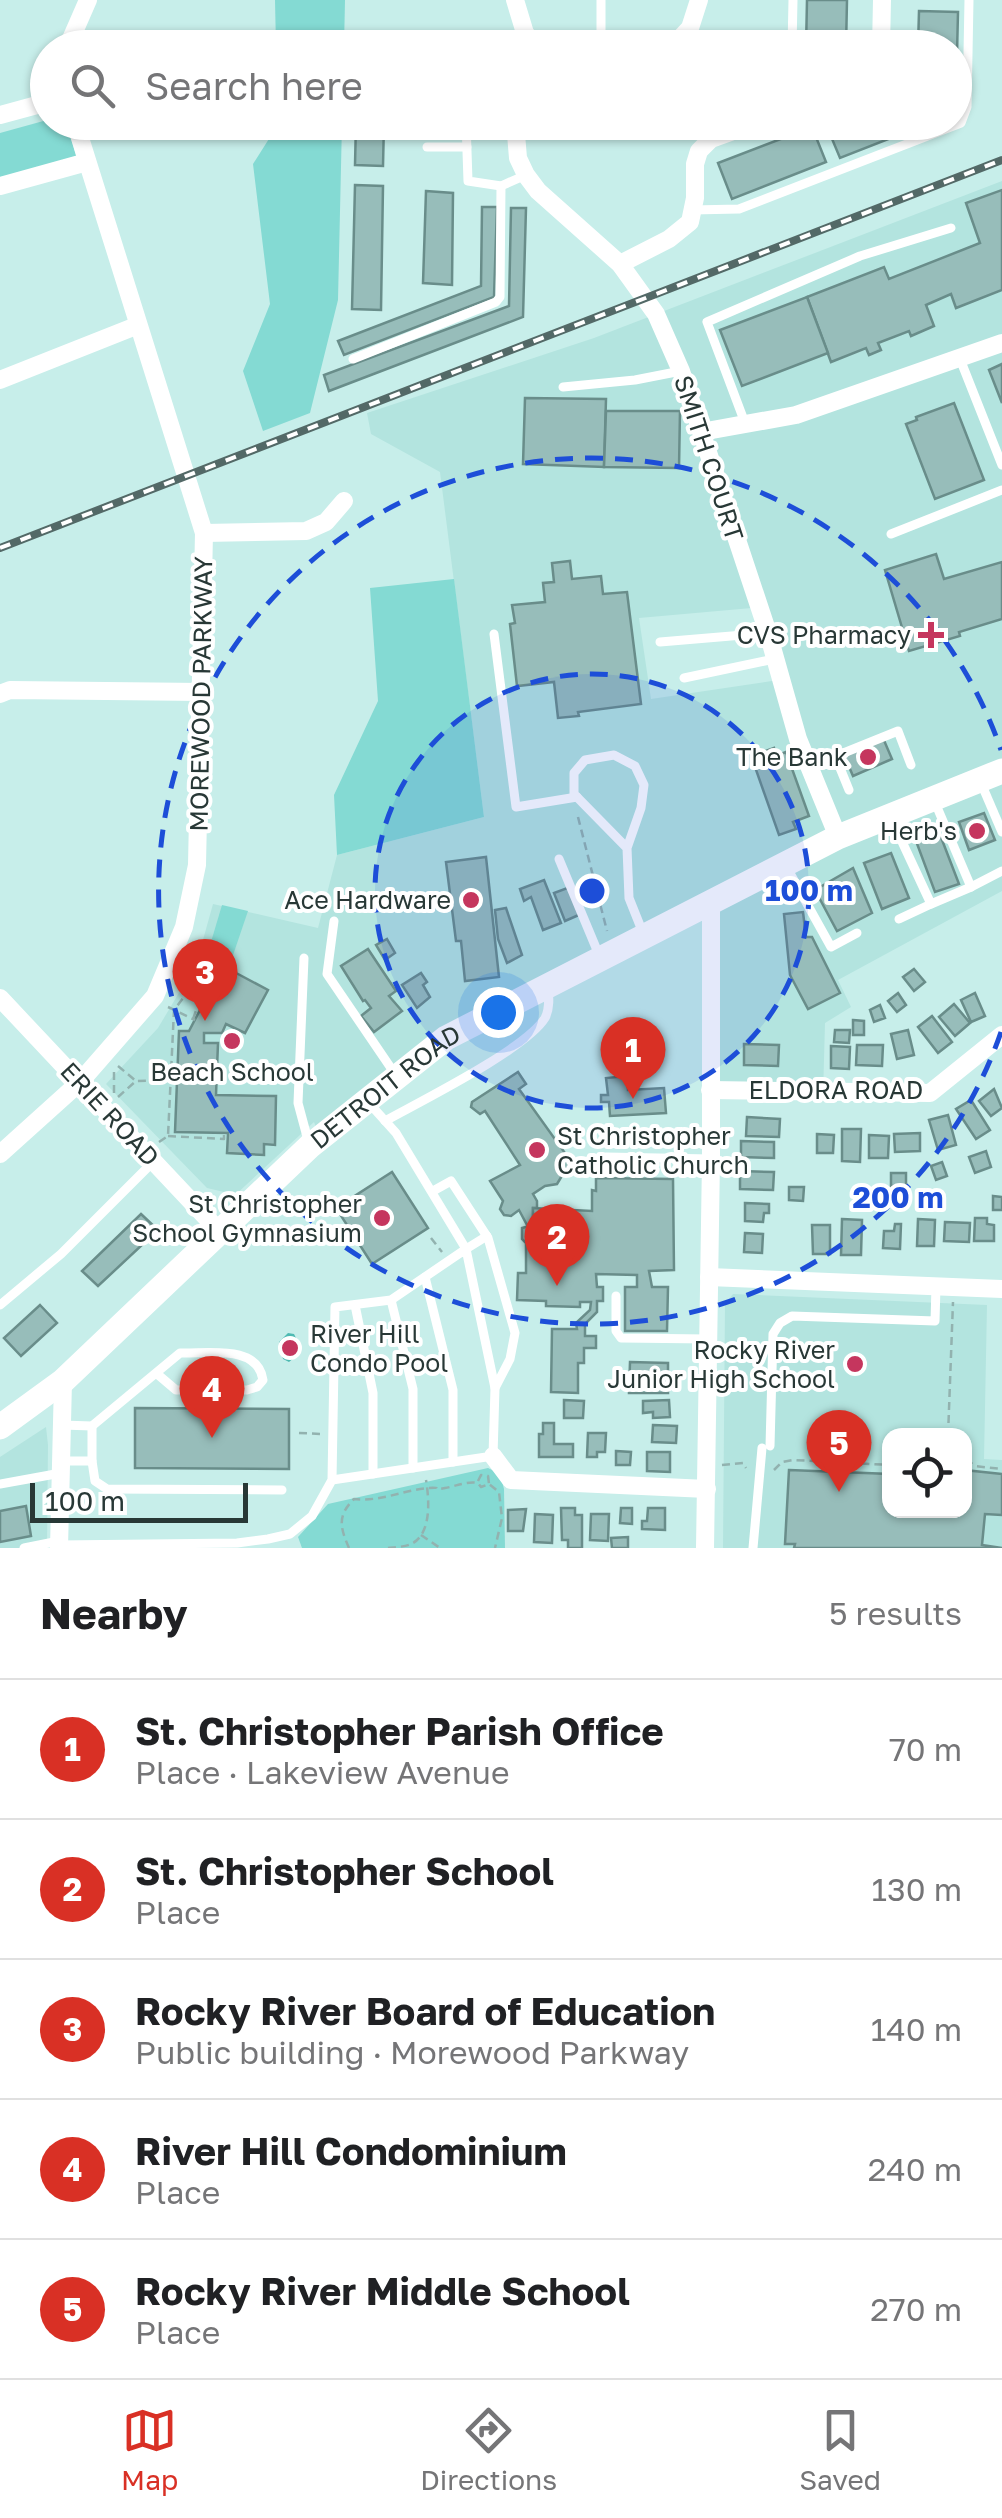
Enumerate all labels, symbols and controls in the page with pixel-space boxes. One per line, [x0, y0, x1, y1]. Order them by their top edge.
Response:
search box [30, 30, 972, 140]
icon: search [65, 58, 120, 113]
text: Search here [145, 63, 363, 108]
street label: SMITH COURT [668, 371, 751, 544]
street label: MOREWOOD PARKWAY [183, 556, 218, 832]
place label: CVS Pharmacy [737, 619, 911, 650]
marker: CVS Pharmacy [920, 624, 942, 646]
place label: The Bank [736, 741, 848, 772]
marker: The Bank [857, 746, 879, 768]
place label: Herb's [880, 815, 957, 846]
marker: Herb's [966, 820, 988, 842]
text: 100 m [765, 872, 853, 908]
centre of rings [574, 873, 610, 909]
place label: Ace Hardware [284, 884, 451, 915]
marker: Ace Hardware [460, 889, 482, 911]
pin: 3 [172, 938, 238, 1021]
your location [473, 987, 524, 1038]
pin: 1 [600, 1016, 666, 1099]
street label: DETROIT ROAD [304, 1017, 465, 1155]
marker: Beach School [221, 1030, 243, 1052]
street label: ERIE ROAD [54, 1055, 166, 1172]
place label: Beach School [150, 1056, 314, 1087]
street label: ELDORA ROAD [749, 1074, 923, 1105]
place label: St Christopher Catholic Church [557, 1120, 749, 1180]
marker: St Christopher Catholic Church [526, 1139, 548, 1161]
text: 200 m [852, 1179, 944, 1215]
place label: St Christopher School Gymnasium [132, 1188, 362, 1248]
pin: 2 [524, 1204, 590, 1286]
marker: St Christopher School Gymnasium [371, 1207, 393, 1229]
place label: River Hill Condo Pool [310, 1318, 448, 1378]
place label: Rocky River Junior High School [607, 1334, 835, 1394]
marker: River Hill Condo Pool [279, 1337, 301, 1359]
marker: Rocky River Junior High School [844, 1353, 866, 1375]
pin: 4 [180, 1356, 244, 1438]
pin: 5 [806, 1410, 872, 1492]
map controls [882, 1428, 972, 1518]
button: locate [882, 1428, 972, 1518]
scale bar [30, 1478, 248, 1522]
text: 100 m [45, 1484, 125, 1517]
text: Nearby [40, 1588, 188, 1638]
text: 5 results [829, 1594, 962, 1632]
text: St. Christopher Parish Office [135, 1708, 664, 1753]
text: 1 [64, 1730, 81, 1768]
text: 70 m [889, 1730, 962, 1768]
text: Place · Lakeview Avenue [135, 1753, 510, 1791]
text: St. Christopher School [135, 1848, 554, 1893]
text: 2 [63, 1870, 82, 1908]
text: 130 m [872, 1870, 962, 1908]
text: Place [135, 1893, 220, 1931]
text: Rocky River Board of Education [135, 1988, 715, 2033]
text: 3 [63, 2010, 82, 2048]
text: 140 m [871, 2010, 962, 2048]
text: Public building · Morewood Parkway [135, 2033, 689, 2071]
text: River Hill Condominium [135, 2128, 567, 2173]
text: 4 [62, 2150, 83, 2188]
text: 240 m [868, 2150, 962, 2188]
text: Place [135, 2173, 220, 2211]
text: Rocky River Middle School [135, 2268, 630, 2313]
text: 5 [63, 2290, 82, 2328]
text: 270 m [870, 2290, 962, 2328]
text: Place [135, 2313, 220, 2351]
tab: Map [121, 2403, 178, 2496]
tab: Directions [420, 2403, 557, 2496]
tab: Saved [799, 2403, 881, 2496]

